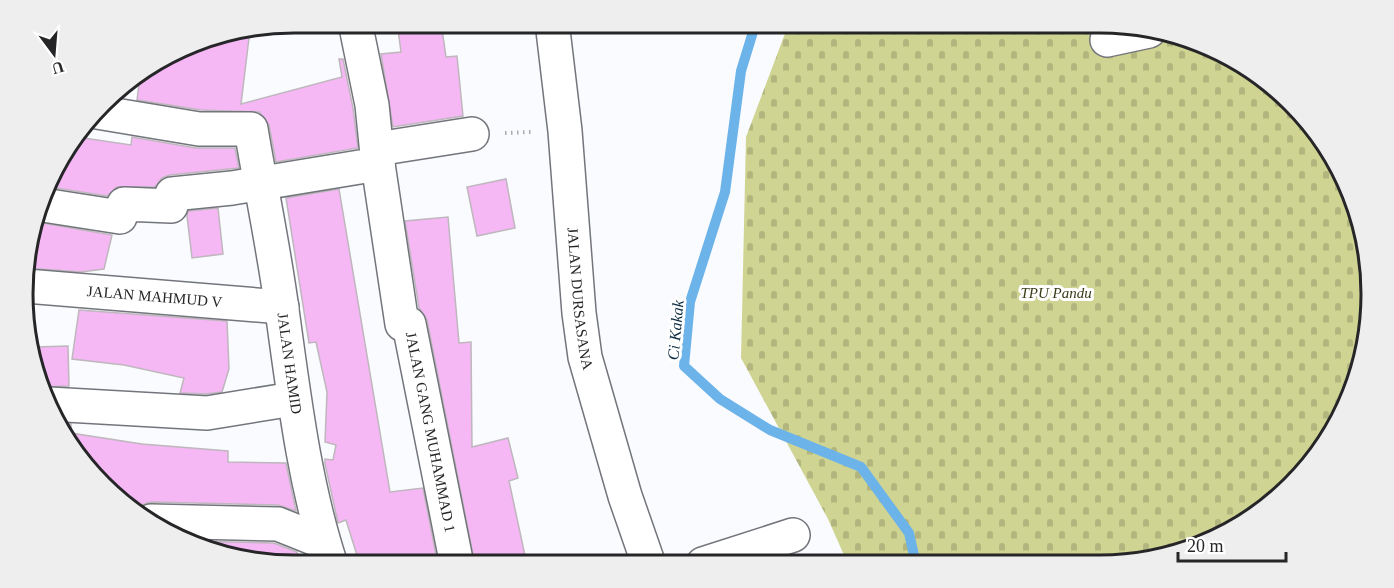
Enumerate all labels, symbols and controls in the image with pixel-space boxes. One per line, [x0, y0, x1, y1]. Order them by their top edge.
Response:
north arrow [24, 24, 84, 84]
text: U [50, 58, 66, 78]
street label: JALAN DURSASANA [564, 227, 596, 372]
street label: JALAN MAHMUD V [86, 283, 223, 310]
park label: TPU Pandu [1020, 285, 1092, 301]
water label: Ci Kakak [664, 299, 687, 361]
street label: JALAN HAMID [274, 312, 305, 415]
street label: JALAN GANG MUHAMMAD 1 [403, 331, 458, 534]
scale bar [1178, 525, 1286, 563]
text: 20 m [1187, 536, 1224, 556]

